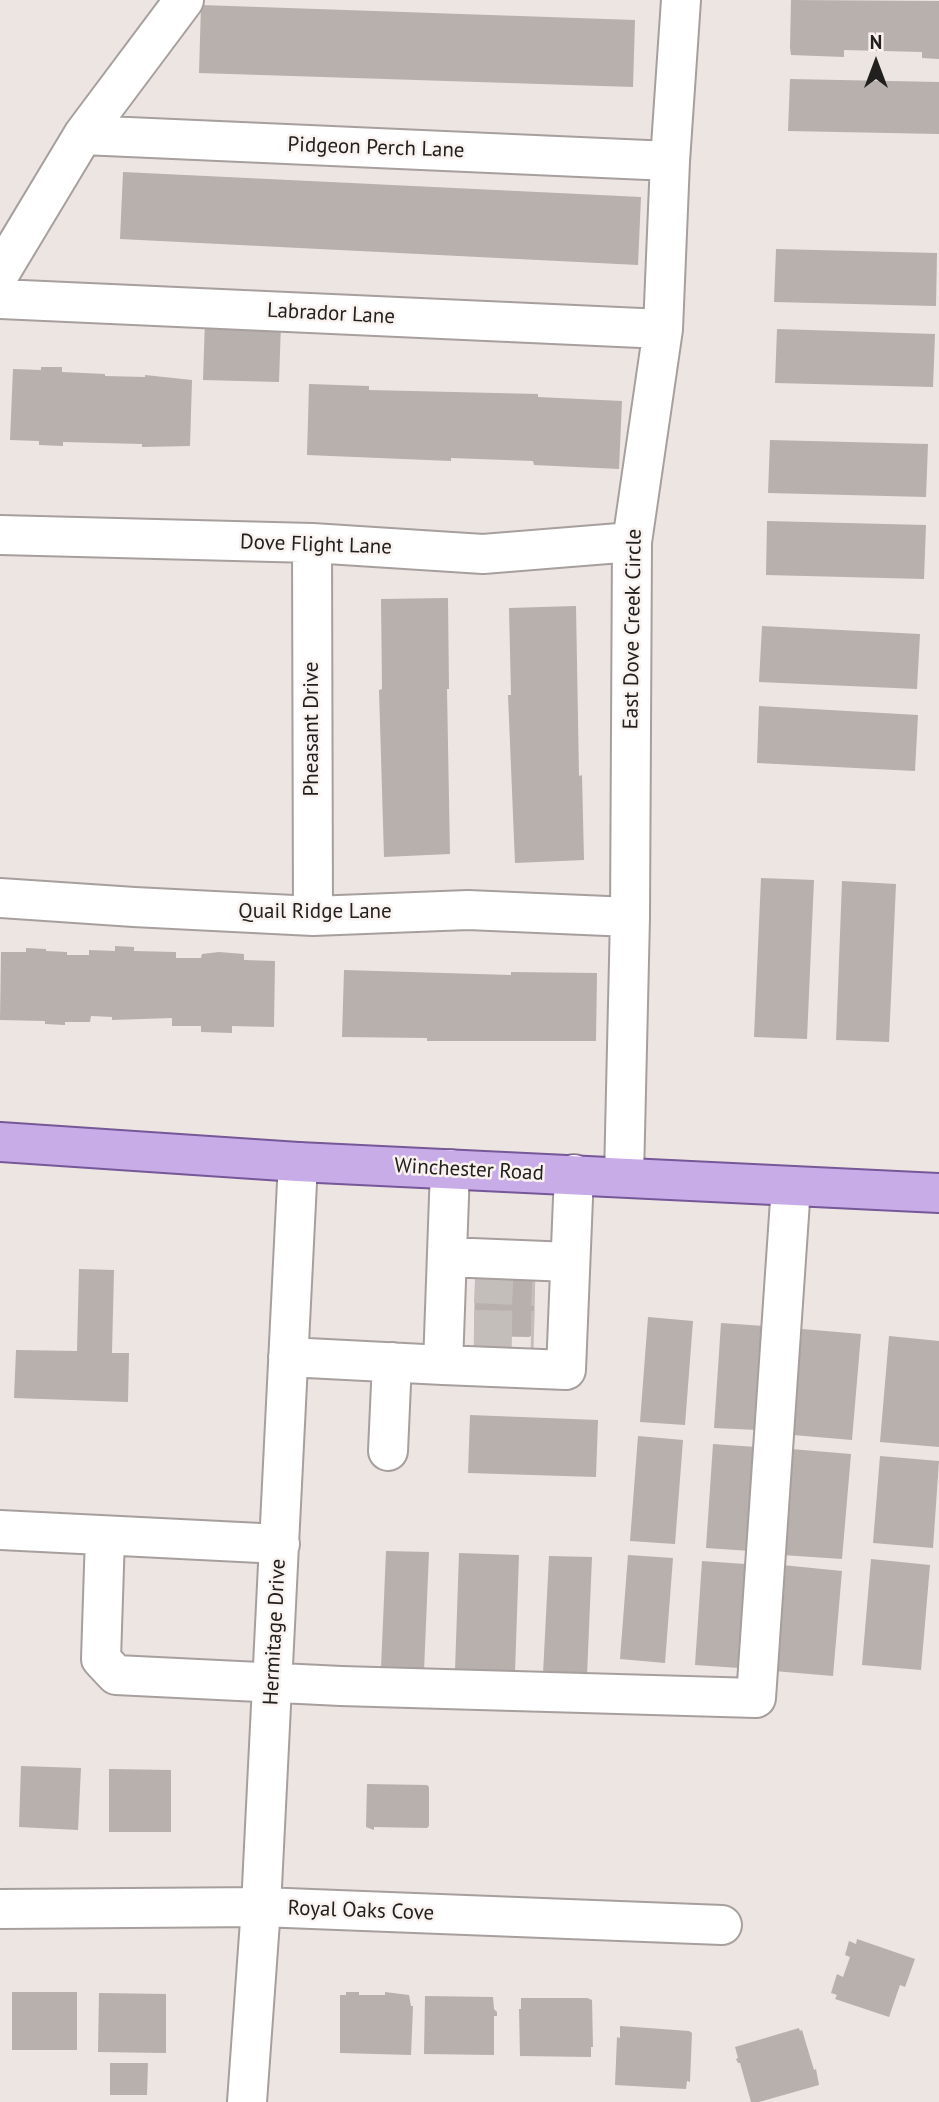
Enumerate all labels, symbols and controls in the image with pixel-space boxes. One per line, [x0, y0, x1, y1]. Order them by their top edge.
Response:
north arrow [841, 28, 911, 98]
text: N [870, 30, 882, 54]
street label: Pidgeon Perch Lane [287, 132, 465, 164]
street label: Labrador Lane [266, 298, 396, 330]
street label: East Dove Creek Circle [619, 528, 647, 730]
street label: Dove Flight Lane [240, 530, 392, 560]
street label: Pheasant Drive [299, 662, 325, 796]
street label: Quail Ridge Lane [238, 899, 392, 925]
street label: Winchester Road [394, 1153, 544, 1187]
street label: Hermitage Drive [259, 1558, 291, 1706]
street label: Royal Oaks Cove [287, 1896, 435, 1926]

